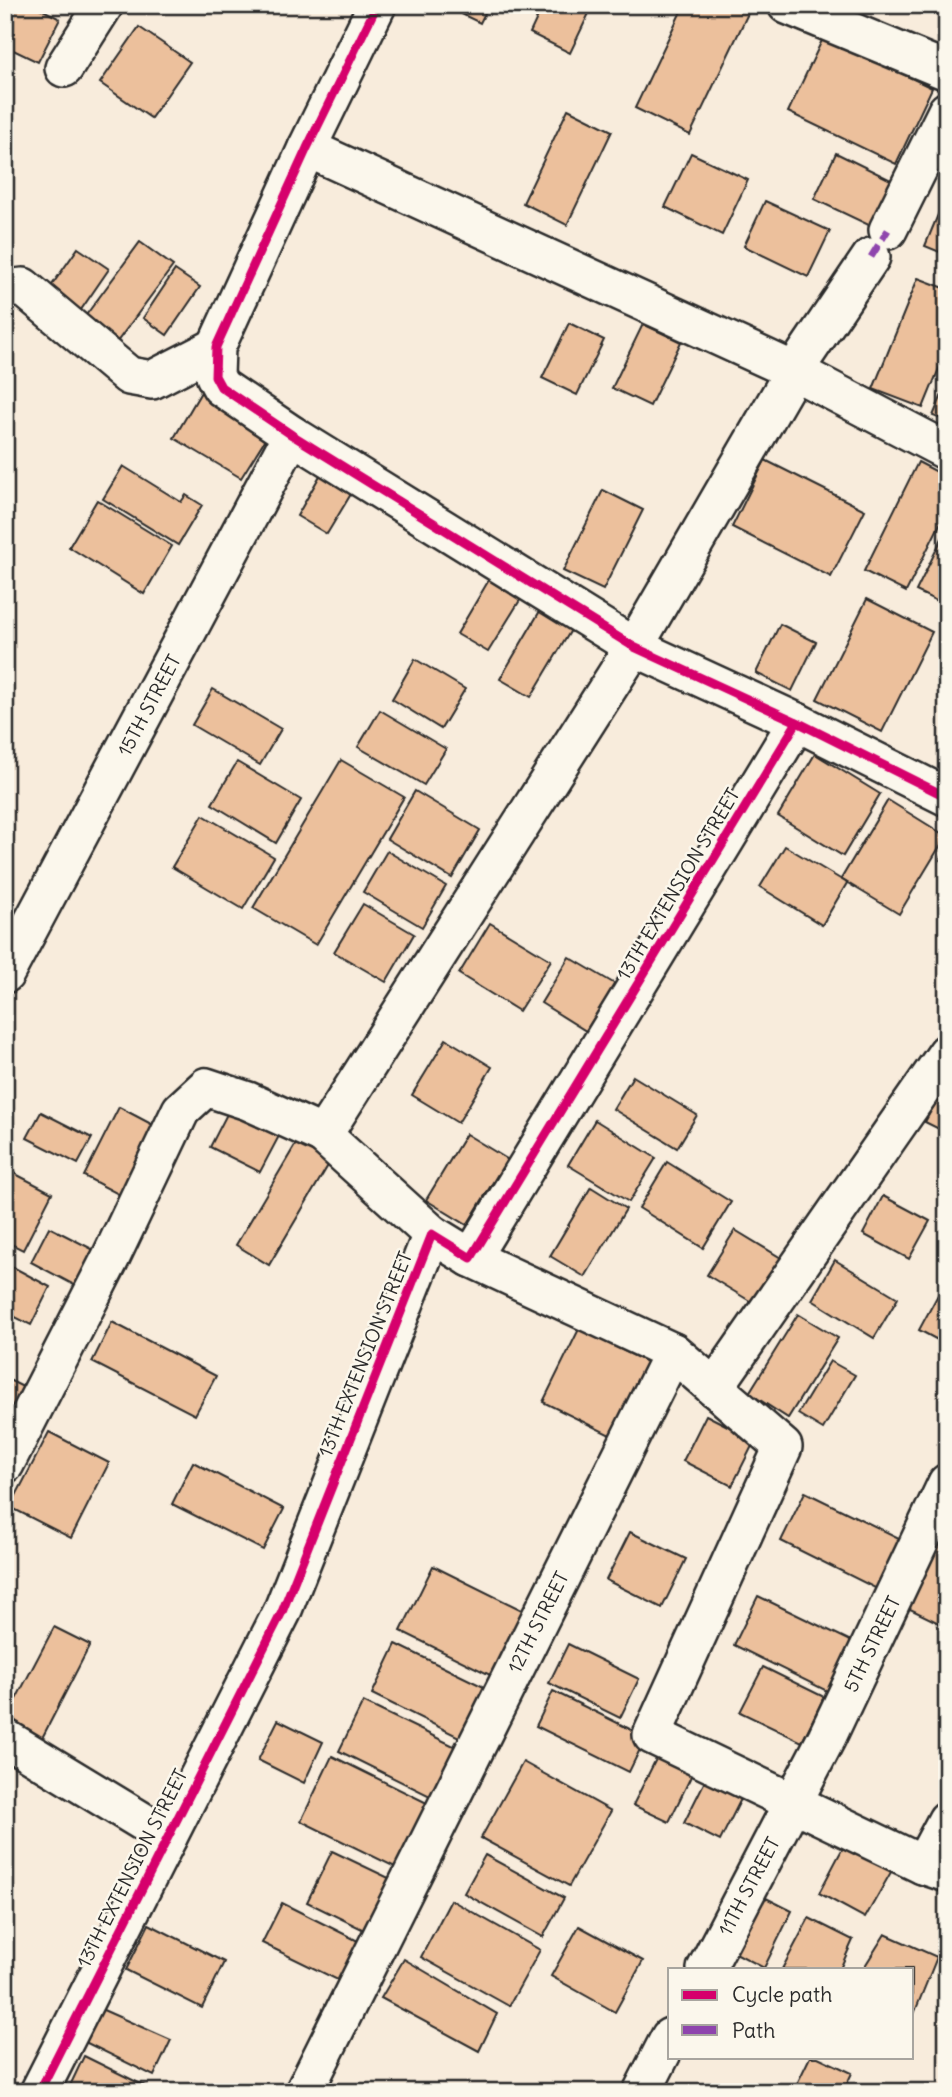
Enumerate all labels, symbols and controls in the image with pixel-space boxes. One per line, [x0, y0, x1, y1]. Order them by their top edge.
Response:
street label: 15TH STREET [112, 650, 186, 760]
street label: 13TH EXTENSION STREET [611, 784, 745, 984]
street label: 13TH EXTENSION STREET [313, 1248, 417, 1460]
street label: 12TH STREET [502, 1567, 574, 1677]
street label: 5TH STREET [838, 1592, 906, 1696]
street label: 13TH EXTENSION STREET [72, 1765, 193, 1971]
street label: 11TH STREET [713, 1833, 785, 1939]
legend [668, 1968, 914, 2058]
text: Cycle path [732, 1981, 832, 2008]
text: Path [732, 2017, 775, 2044]

